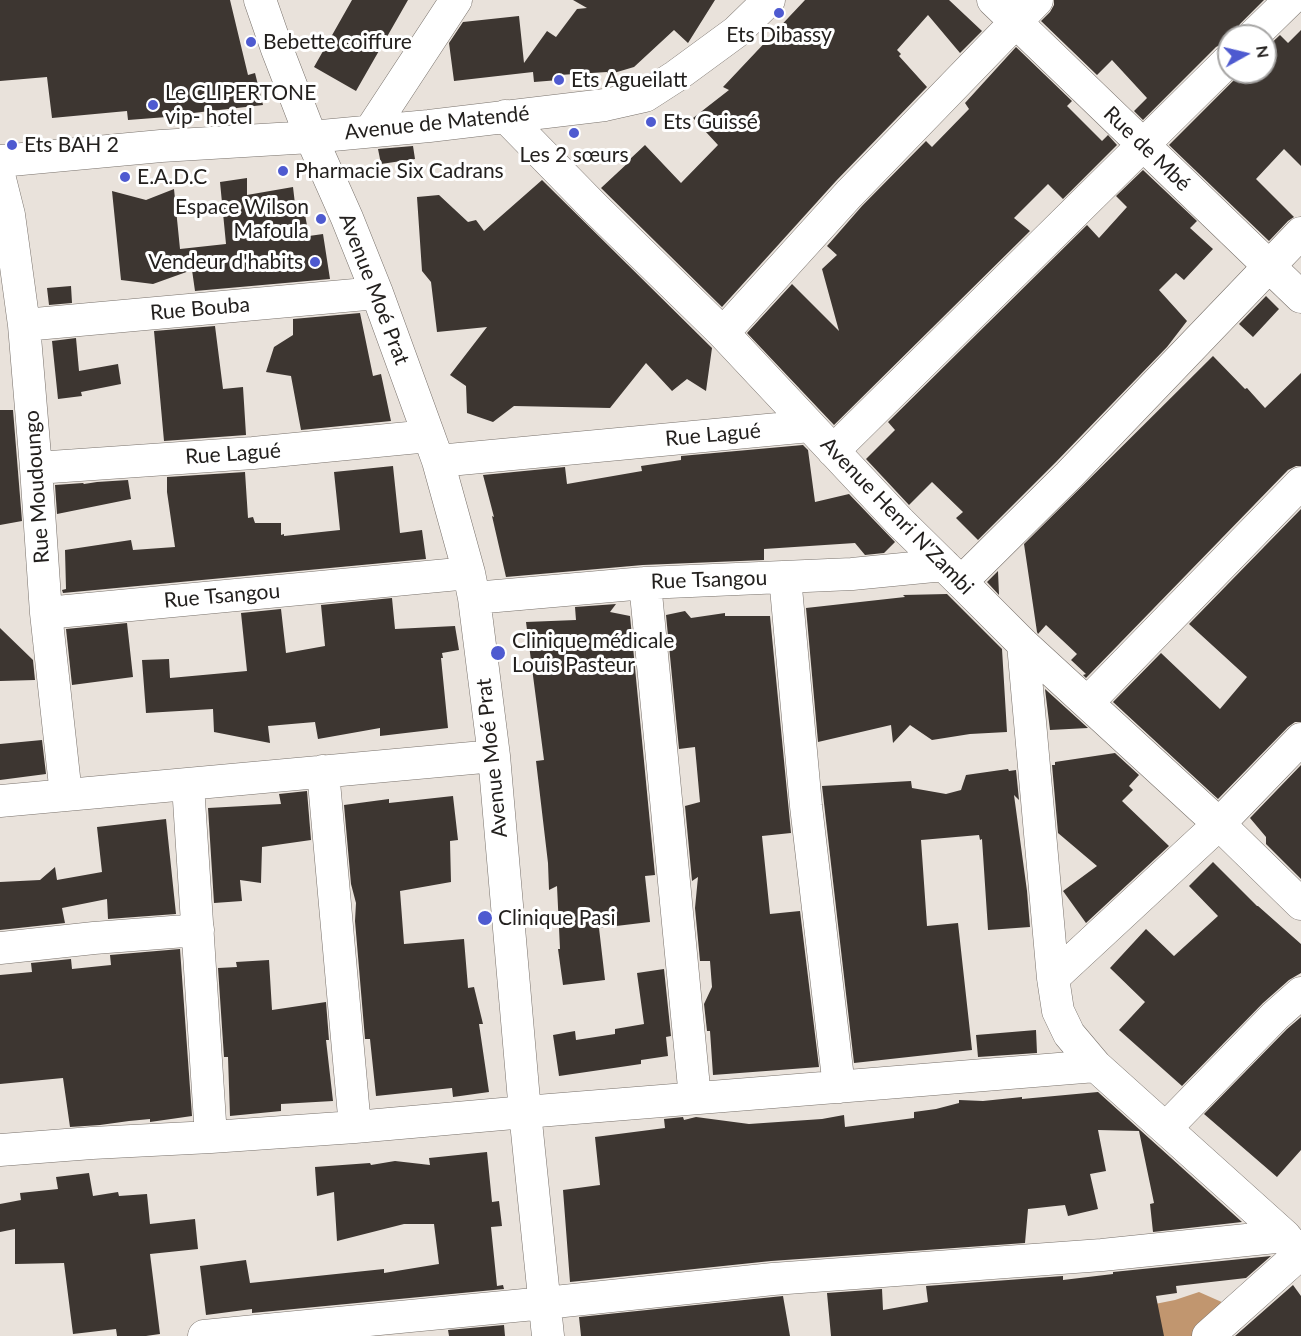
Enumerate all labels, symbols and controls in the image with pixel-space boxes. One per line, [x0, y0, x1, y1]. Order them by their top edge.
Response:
marker: Ets Dibassy [772, 6, 786, 20]
place label: Ets Dibassy [726, 22, 832, 48]
north arrow [1217, 24, 1277, 84]
place label: Bebette coiffure [263, 29, 412, 55]
marker: Bebette coiffure [244, 35, 258, 49]
text: N [1253, 44, 1274, 59]
place label: Ets Agueilatt [571, 67, 687, 93]
marker: Ets Agueilatt [552, 73, 566, 87]
place label: Le CLIPERTONE vip- hotel [165, 80, 316, 130]
marker: Le CLIPERTONE vip- hotel [146, 98, 160, 112]
street label: Avenue de Matendé [343, 101, 531, 145]
street label: Rue de Mbé [1098, 101, 1196, 197]
place label: Ets Guissé [663, 109, 758, 135]
marker: Ets Guissé [644, 115, 658, 129]
marker: Les 2 sœurs [567, 126, 581, 140]
place label: Ets BAH 2 [24, 132, 119, 158]
marker: Ets BAH 2 [5, 138, 19, 152]
place label: Les 2 sœurs [520, 142, 628, 168]
place label: Pharmacie Six Cadrans [295, 158, 504, 184]
place label: E.A.D.C [137, 164, 207, 190]
marker: Pharmacie Six Cadrans [276, 164, 290, 178]
marker: E.A.D.C [118, 170, 132, 184]
place label: Espace Wilson Mafoula [175, 194, 309, 244]
street label: Avenue Moé Prat [334, 210, 414, 368]
marker: Espace Wilson Mafoula [314, 212, 328, 226]
place label: Vendeur d'habits [148, 249, 303, 275]
marker: Vendeur d'habits [308, 255, 322, 269]
street label: Rue Bouba [149, 292, 251, 326]
street label: Rue Moudoungo [19, 410, 55, 564]
street label: Rue Lagué [664, 418, 762, 452]
street label: Avenue Henri N'Zambi [815, 432, 979, 600]
street label: Rue Lagué [184, 438, 282, 470]
street label: Rue Tsangou [650, 565, 768, 595]
street label: Rue Tsangou [163, 578, 281, 614]
place label: Clinique médicale Louis Pasteur [512, 628, 674, 678]
marker: Clinique médicale Louis Pasteur [489, 644, 507, 662]
street label: Avenue Moé Prat [471, 677, 513, 839]
place label: Clinique Pasi [498, 905, 616, 931]
marker: Clinique Pasi [476, 909, 494, 927]

